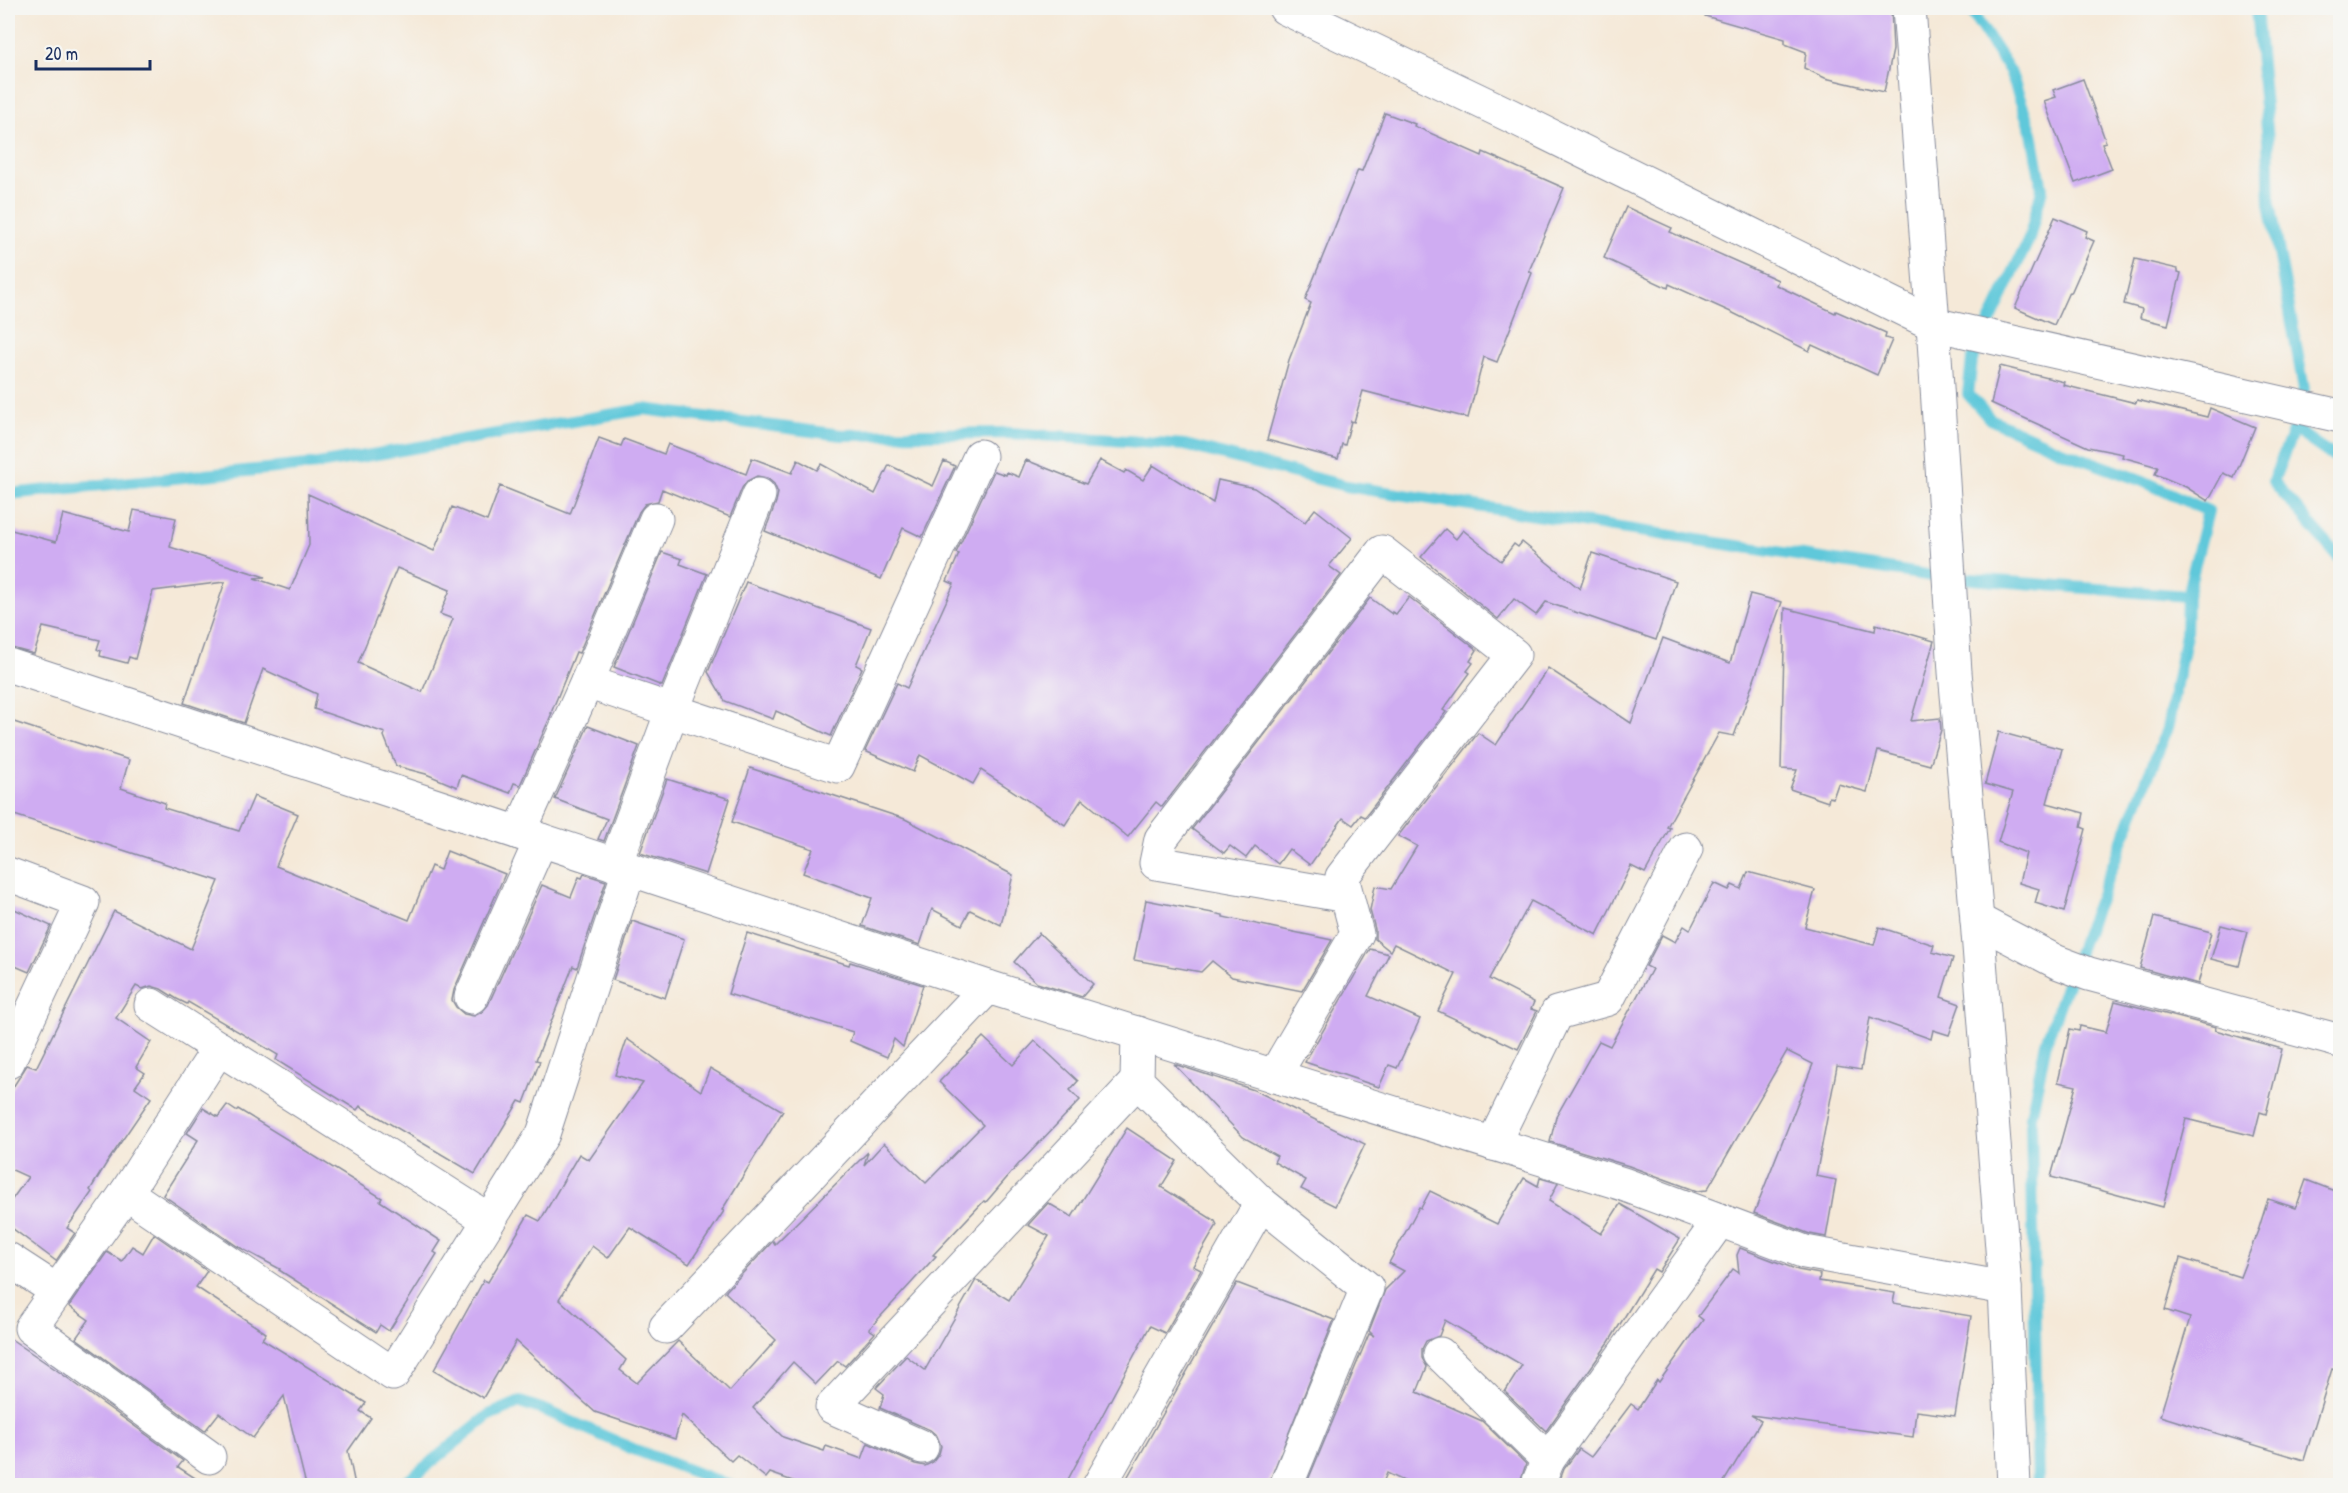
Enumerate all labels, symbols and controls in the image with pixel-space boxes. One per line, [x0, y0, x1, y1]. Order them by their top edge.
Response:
scale bar [36, 33, 150, 71]
text: 20 m [45, 41, 78, 66]

